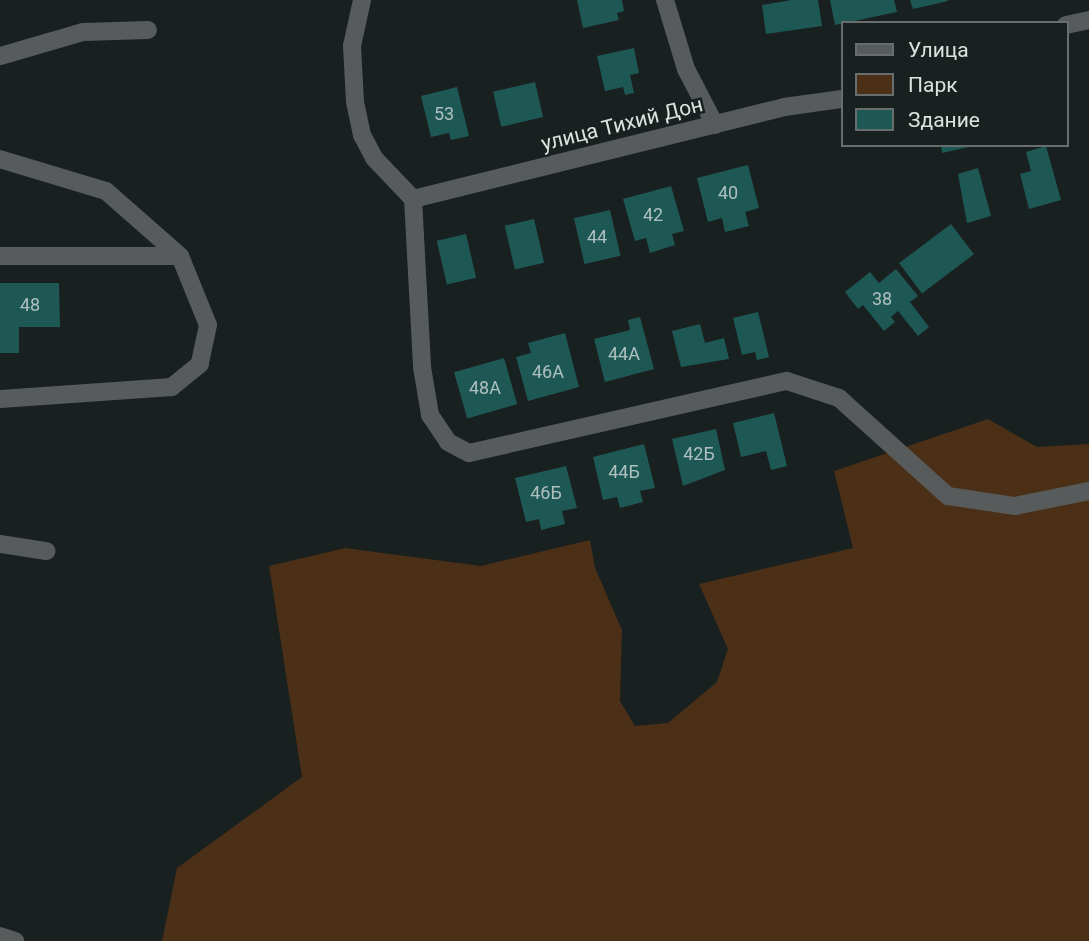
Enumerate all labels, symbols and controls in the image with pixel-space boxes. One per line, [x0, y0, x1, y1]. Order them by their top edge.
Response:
legend [841, 21, 1068, 147]
text: Улица [908, 38, 969, 62]
text: Парк [908, 73, 958, 97]
street label: улица Тихий Дон [538, 92, 706, 156]
house number: 53 [434, 103, 454, 125]
text: Здание [908, 108, 980, 132]
house number: 40 [718, 182, 738, 204]
house number: 42 [643, 204, 663, 226]
house number: 44 [587, 226, 607, 248]
house number: 38 [872, 288, 892, 310]
house number: 48 [20, 294, 40, 316]
house number: 44А [608, 343, 640, 365]
house number: 46А [532, 361, 564, 383]
house number: 48А [469, 377, 501, 399]
house number: 42Б [683, 443, 715, 465]
house number: 44Б [608, 461, 640, 483]
house number: 46Б [530, 482, 562, 504]

